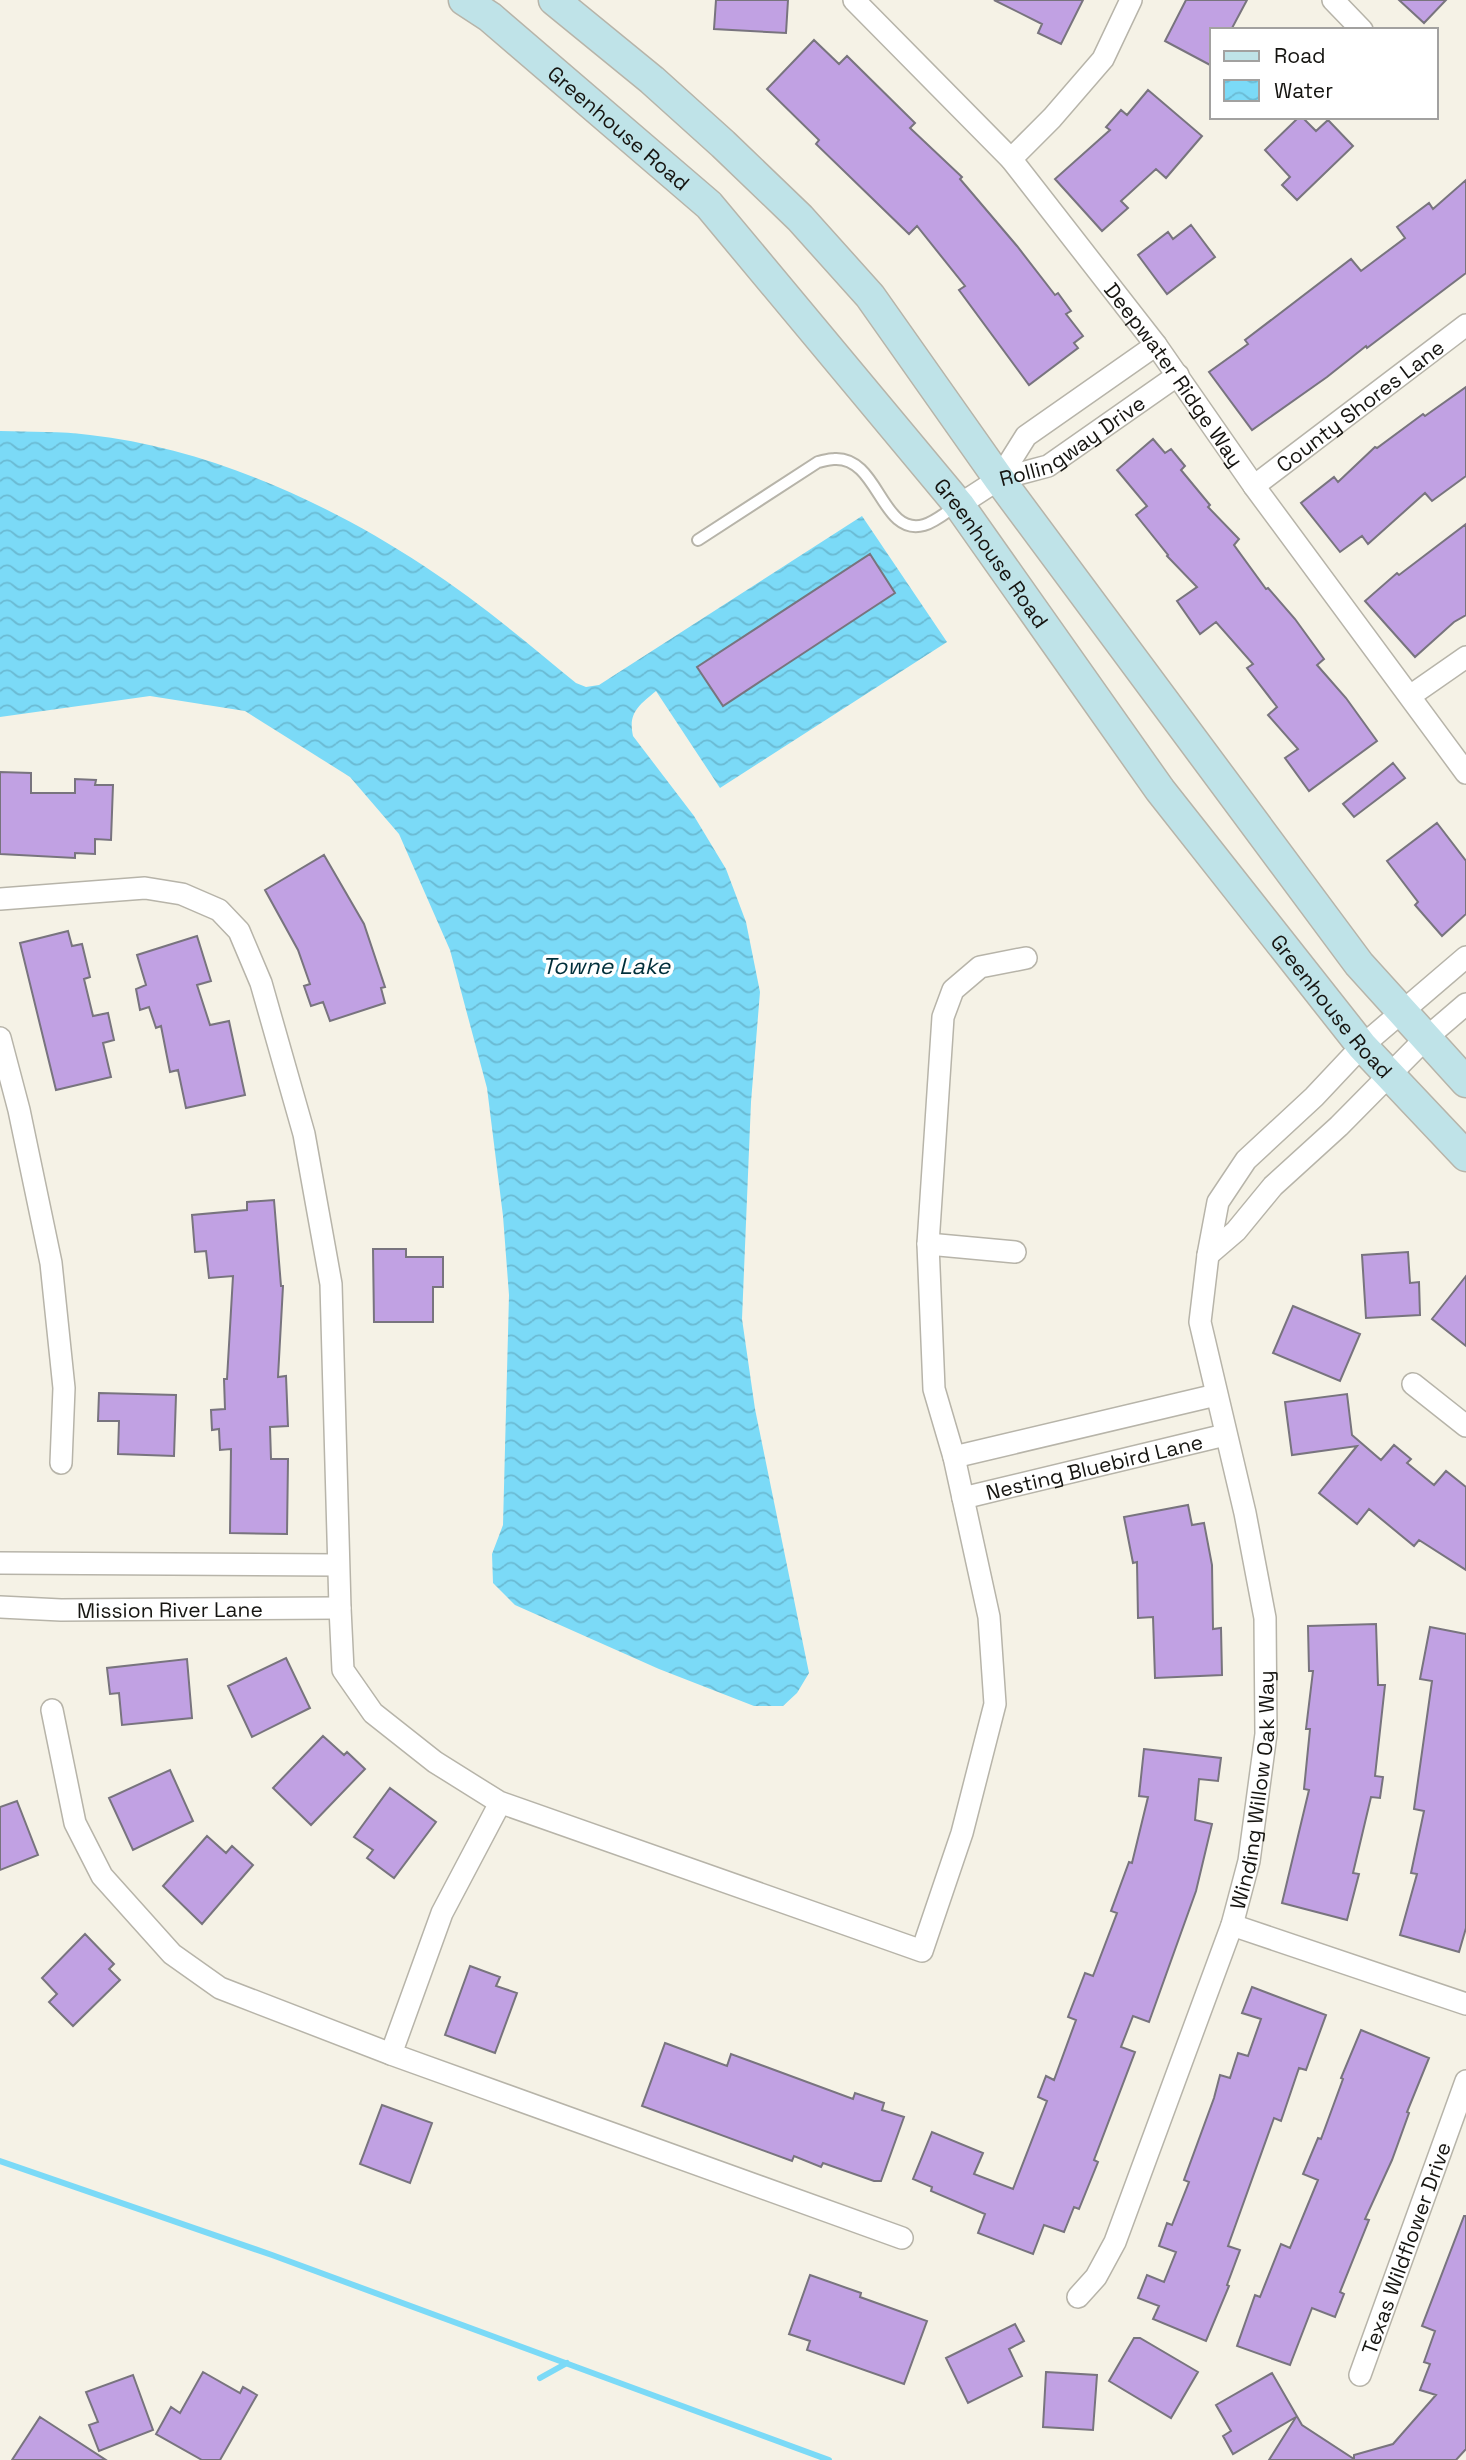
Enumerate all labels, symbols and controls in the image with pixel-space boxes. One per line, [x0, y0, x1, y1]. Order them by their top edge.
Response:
legend [1210, 28, 1438, 119]
text: Road [1274, 42, 1326, 69]
street label: Greenhouse Road [542, 59, 695, 196]
text: Water [1274, 77, 1333, 104]
street label: Deepwater Ridge Way [1099, 277, 1250, 472]
street label: County Shores Lane [1271, 333, 1449, 478]
street label: Rollingway Drive [996, 389, 1150, 492]
street label: Greenhouse Road [929, 472, 1055, 633]
street label: Greenhouse Road [1265, 928, 1399, 1084]
water label: Towne Lake [542, 951, 672, 981]
street label: Nesting Bluebird Lane [983, 1427, 1205, 1506]
street label: Mission River Lane [77, 1595, 263, 1623]
street label: Winding Willow Oak Way [1223, 1670, 1280, 1912]
street label: Texas Wildflower Drive [1355, 2138, 1457, 2358]

